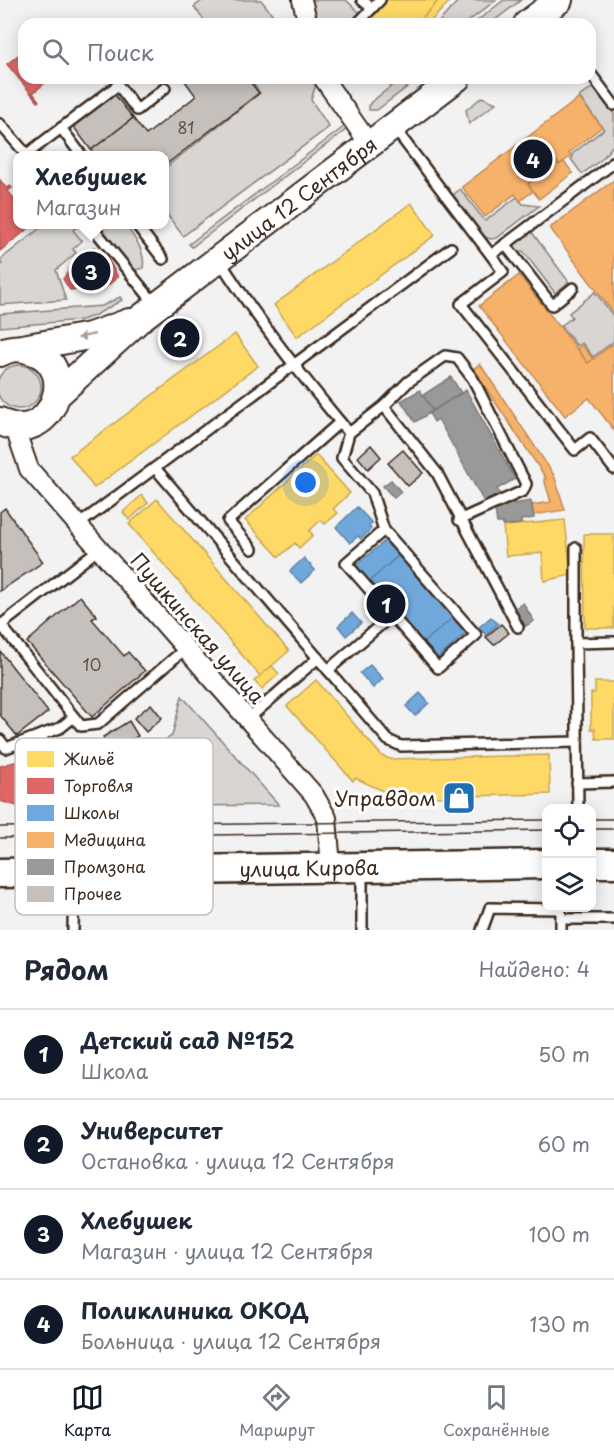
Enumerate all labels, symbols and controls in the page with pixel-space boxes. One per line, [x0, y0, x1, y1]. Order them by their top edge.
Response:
search box [18, 18, 596, 84]
icon: search [39, 35, 72, 68]
text: Поиск [87, 35, 154, 68]
house number: 81 [177, 115, 195, 139]
street label: улица 12 Сентября [214, 129, 383, 267]
pin: 4 [514, 136, 552, 182]
popup [13, 151, 169, 229]
text: Хлебушек [35, 159, 147, 192]
text: Магазин [35, 192, 121, 222]
pin: 3 [72, 248, 110, 294]
pin: 2 [160, 316, 200, 360]
one-way arrow [77, 332, 95, 342]
your location [291, 468, 320, 497]
street label: Пушкинская улица [124, 546, 272, 710]
pin: 1 [366, 582, 406, 626]
house number: 10 [83, 652, 101, 676]
legend [15, 738, 213, 915]
text: Жильё [63, 746, 114, 770]
text: Торговля [64, 773, 133, 797]
shop icon: Управдом [441, 780, 477, 816]
place label: Управдом [334, 783, 436, 813]
text: Школы [64, 800, 120, 824]
map controls [542, 804, 596, 912]
button: locate [542, 804, 596, 858]
text: Медицина [64, 827, 146, 851]
street label: улица Кирова [239, 852, 379, 884]
text: Промзона [64, 854, 145, 878]
button: layers [542, 858, 596, 912]
text: Прочее [64, 881, 122, 905]
text: Рядом [24, 950, 109, 989]
text: Найдено: 4 [479, 954, 590, 984]
text: Детский сад №152 [81, 1023, 294, 1056]
text: 1 [39, 1039, 48, 1069]
text: 50 m [538, 1039, 590, 1069]
text: Школа [81, 1056, 148, 1086]
text: Университет [81, 1113, 223, 1146]
text: 2 [36, 1129, 51, 1159]
text: 60 m [538, 1129, 590, 1159]
text: Остановка · улица 12 Сентября [81, 1146, 395, 1176]
text: Хлебушек [81, 1203, 192, 1236]
text: 3 [37, 1219, 50, 1249]
text: 100 m [529, 1219, 590, 1249]
text: Магазин · улица 12 Сентября [81, 1236, 374, 1266]
text: Поликлиника ОКОД [81, 1293, 309, 1326]
text: 4 [37, 1309, 50, 1339]
text: 130 m [530, 1309, 590, 1339]
text: Больница · улица 12 Сентября [81, 1326, 381, 1356]
tab: Карта [64, 1381, 111, 1441]
tab: Маршрут [239, 1381, 315, 1441]
tab: Сохранённые [443, 1381, 550, 1441]

